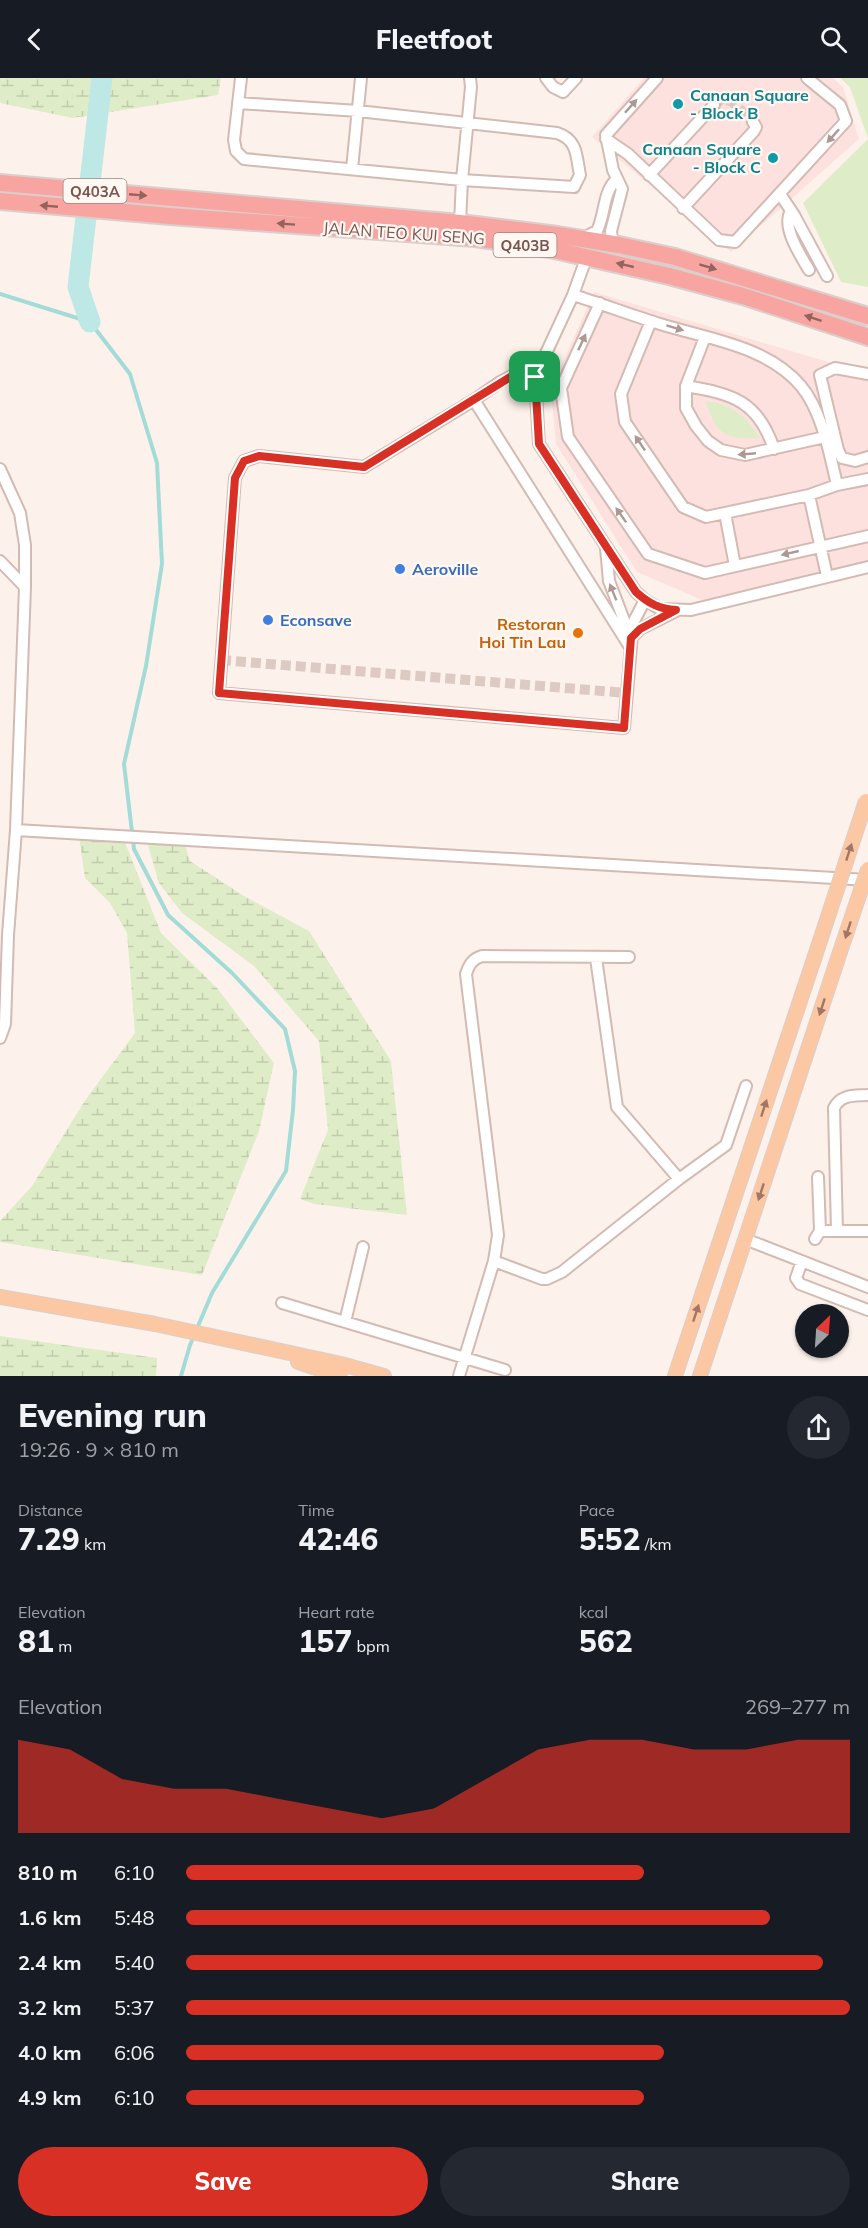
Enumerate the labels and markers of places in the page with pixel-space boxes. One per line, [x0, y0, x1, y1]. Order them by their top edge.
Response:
place label: Canaan Square - Block B [690, 85, 809, 123]
marker: Canaan Square - Block B [671, 97, 685, 111]
place label: Canaan Square - Block C [642, 139, 761, 177]
marker: Canaan Square - Block C [766, 151, 780, 165]
pin [509, 351, 560, 402]
place label: Aeroville [412, 559, 478, 579]
marker: Aeroville [393, 562, 407, 576]
place label: Econsave [280, 610, 352, 630]
marker: Econsave [261, 613, 275, 627]
place label: Restoran Hoi Tin Lau [479, 614, 566, 652]
marker: Restoran Hoi Tin Lau [571, 626, 585, 640]

